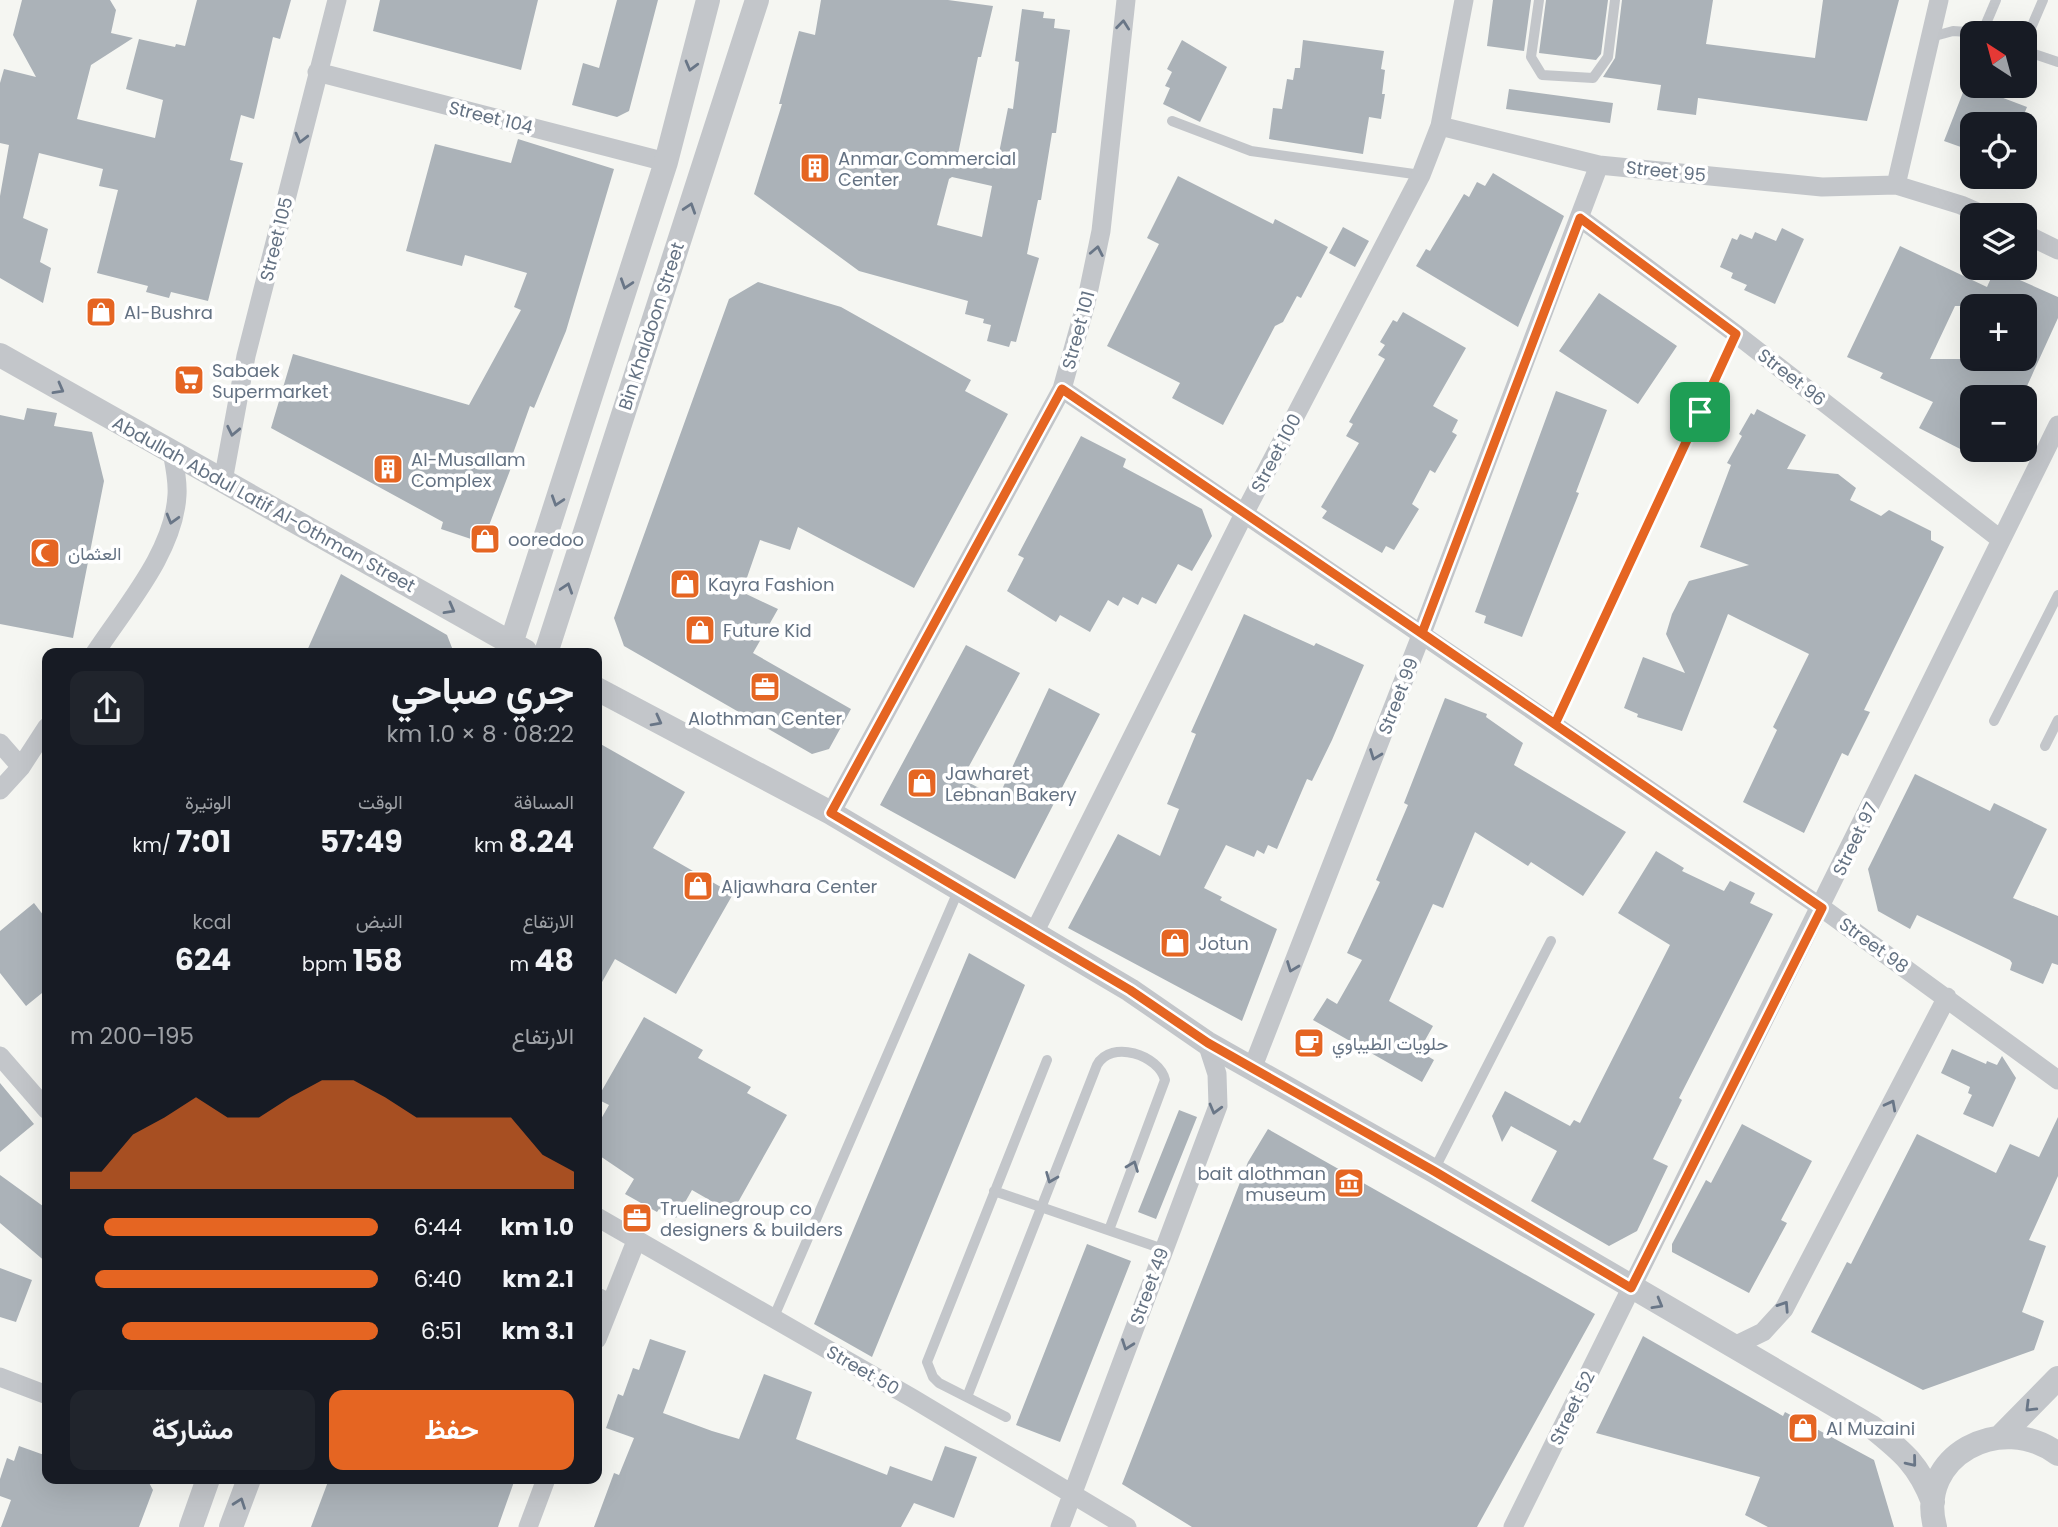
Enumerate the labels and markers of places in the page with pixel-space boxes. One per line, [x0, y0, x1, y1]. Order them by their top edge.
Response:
place label: Anmar Commercial Center [838, 146, 1016, 192]
building icon: Anmar Commercial Center [798, 151, 832, 185]
shop icon: Al-Bushra [84, 295, 118, 329]
place label: Al-Bushra [124, 300, 213, 325]
place label: Sabaek Supermarket [212, 358, 329, 404]
supermarket icon: Sabaek Supermarket [172, 363, 206, 397]
pin [1670, 382, 1730, 442]
place label: Al-Musallam Complex [411, 447, 526, 493]
building icon: Al-Musallam Complex [371, 452, 405, 486]
shop icon: ooredoo [468, 522, 502, 556]
place label: ooredoo [508, 527, 584, 552]
mosque icon: العثمان [28, 536, 62, 570]
place label: العثمان [68, 541, 121, 566]
shop icon: Kayra Fashion [668, 567, 702, 601]
place label: Kayra Fashion [708, 572, 834, 597]
shop icon: Future Kid [683, 613, 717, 647]
place label: Future Kid [723, 618, 812, 643]
office icon: Alothman Center [748, 670, 782, 704]
place label: Alothman Center [688, 706, 842, 731]
place label: Jawharet Lebnan Bakery [945, 761, 1077, 807]
shop icon: Jawharet Lebnan Bakery [905, 766, 939, 800]
shop icon: Aljawhara Center [681, 869, 715, 903]
place label: Aljawhara Center [721, 874, 878, 899]
shop icon: Jotun [1158, 926, 1192, 960]
place label: Jotun [1198, 931, 1249, 956]
cafe icon: حلويات الطيباوي [1292, 1026, 1326, 1060]
place label: حلويات الطيباوي [1332, 1031, 1448, 1059]
place label: bait alothman museum [1197, 1161, 1326, 1207]
museum icon: bait alothman museum [1332, 1166, 1366, 1200]
place label: Truelinegroup co designers & builders [660, 1196, 843, 1242]
office icon: Truelinegroup co designers & builders [620, 1201, 654, 1235]
shop icon: Al Muzaini [1786, 1411, 1820, 1445]
place label: Al Muzaini [1826, 1416, 1915, 1441]

